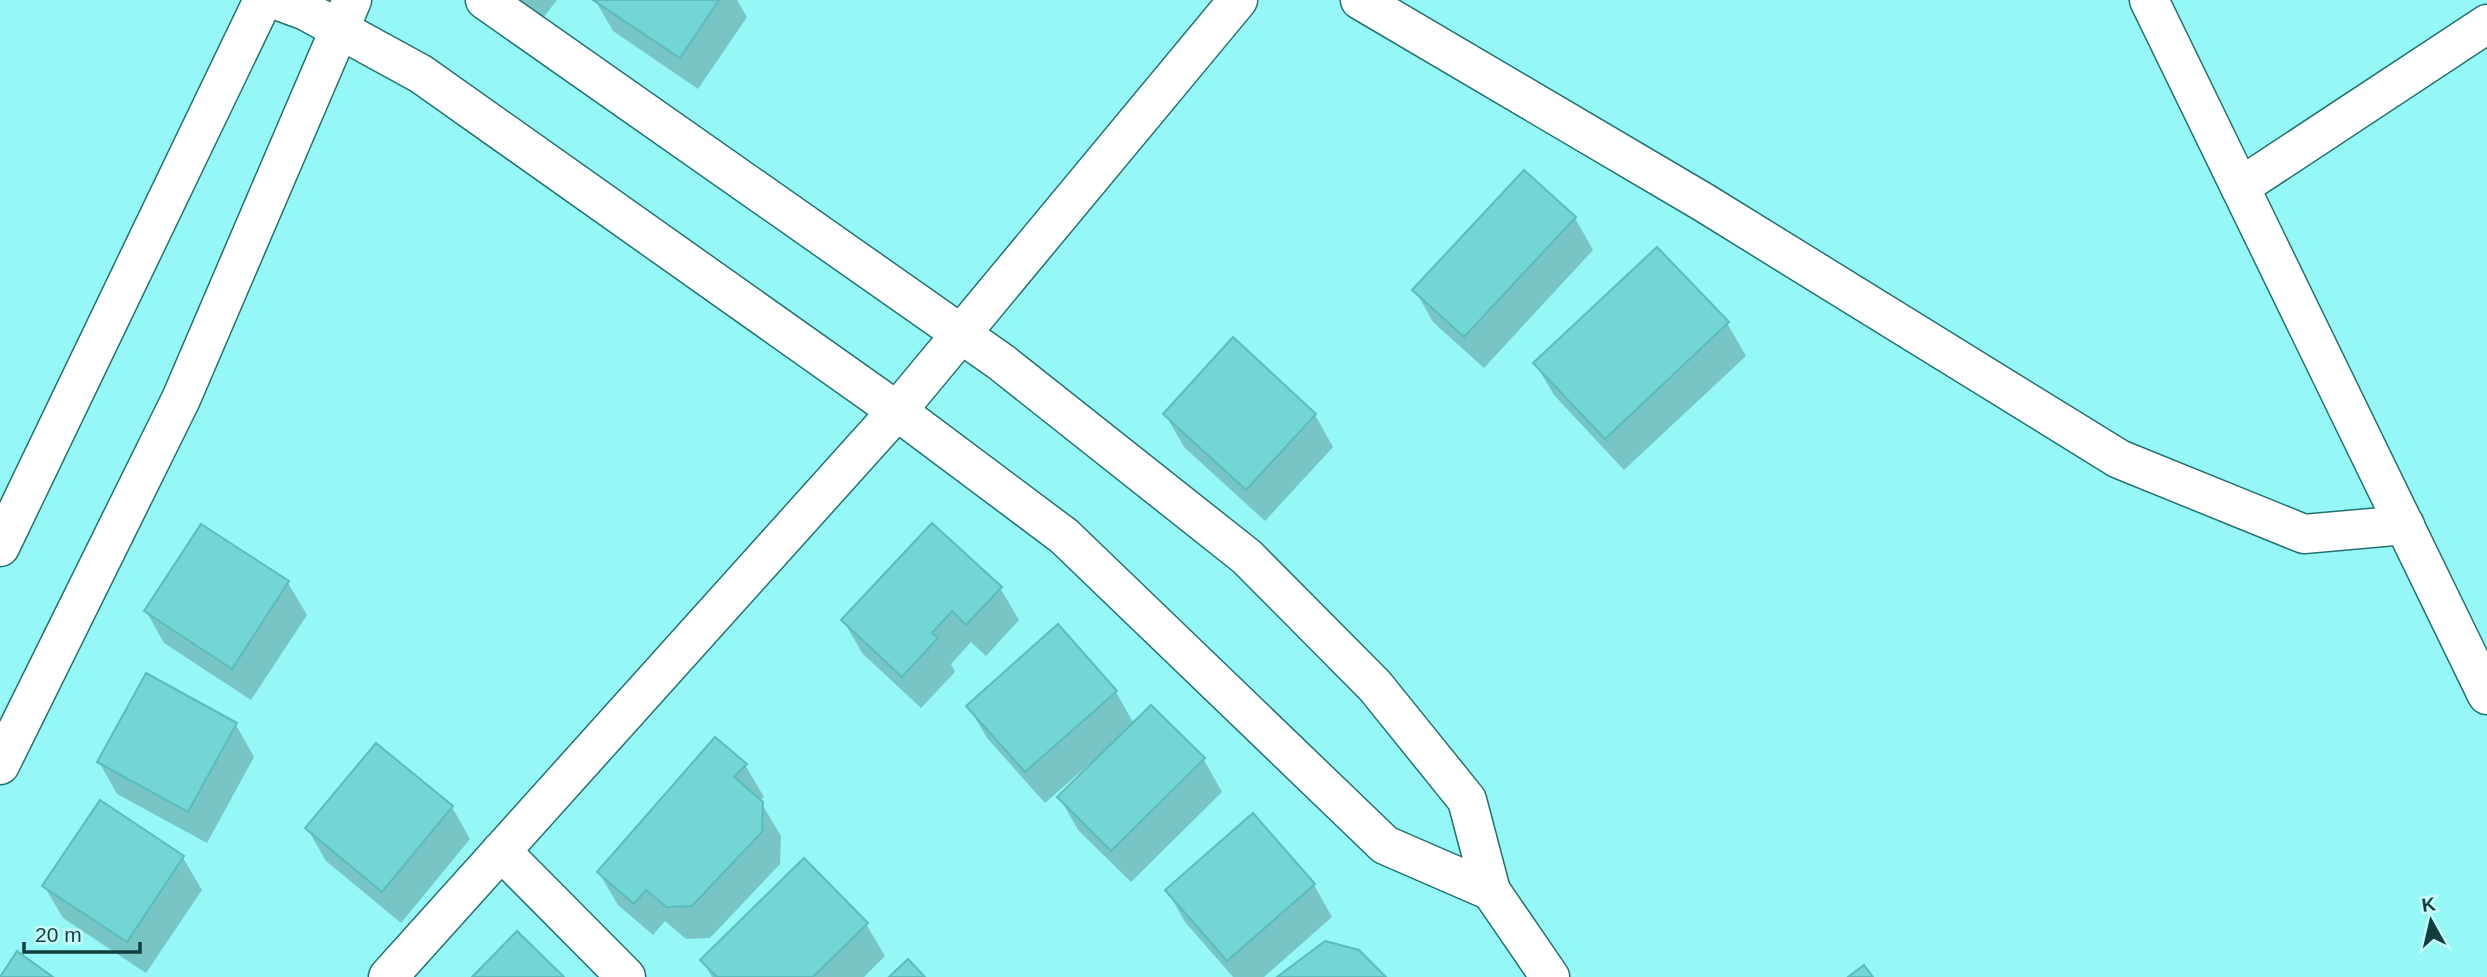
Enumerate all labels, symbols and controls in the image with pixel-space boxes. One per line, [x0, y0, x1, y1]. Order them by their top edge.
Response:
north arrow [2396, 886, 2466, 956]
text: K [2420, 893, 2437, 916]
scale bar [24, 911, 140, 955]
text: 20 m [35, 923, 82, 946]

